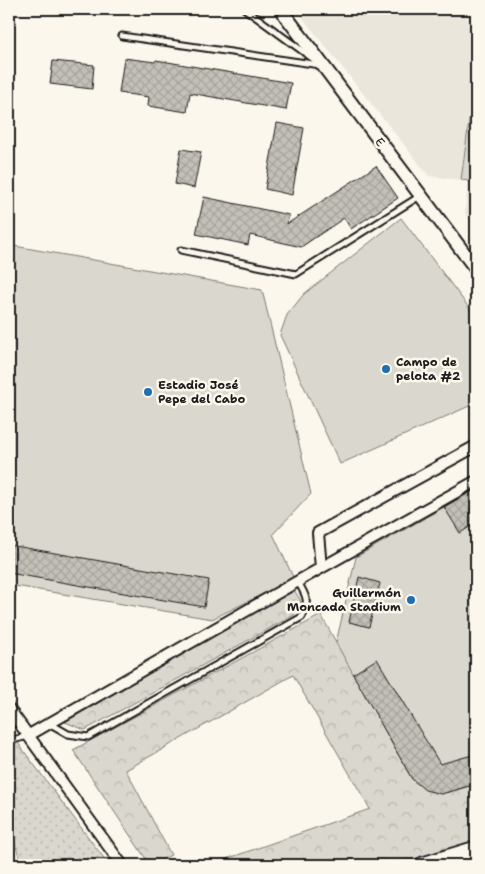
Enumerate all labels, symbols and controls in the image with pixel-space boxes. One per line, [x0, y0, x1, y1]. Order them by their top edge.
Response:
street label: E [371, 134, 389, 150]
place label: Campo de pelota #2 [396, 354, 461, 384]
marker: Campo de pelota #2 [380, 363, 392, 375]
place label: Estadio José Pepe del Cabo [158, 377, 245, 407]
marker: Estadio José Pepe del Cabo [142, 386, 154, 398]
place label: Guillermón Moncada Stadium [287, 585, 401, 615]
marker: Guillermón Moncada Stadium [405, 594, 417, 606]

